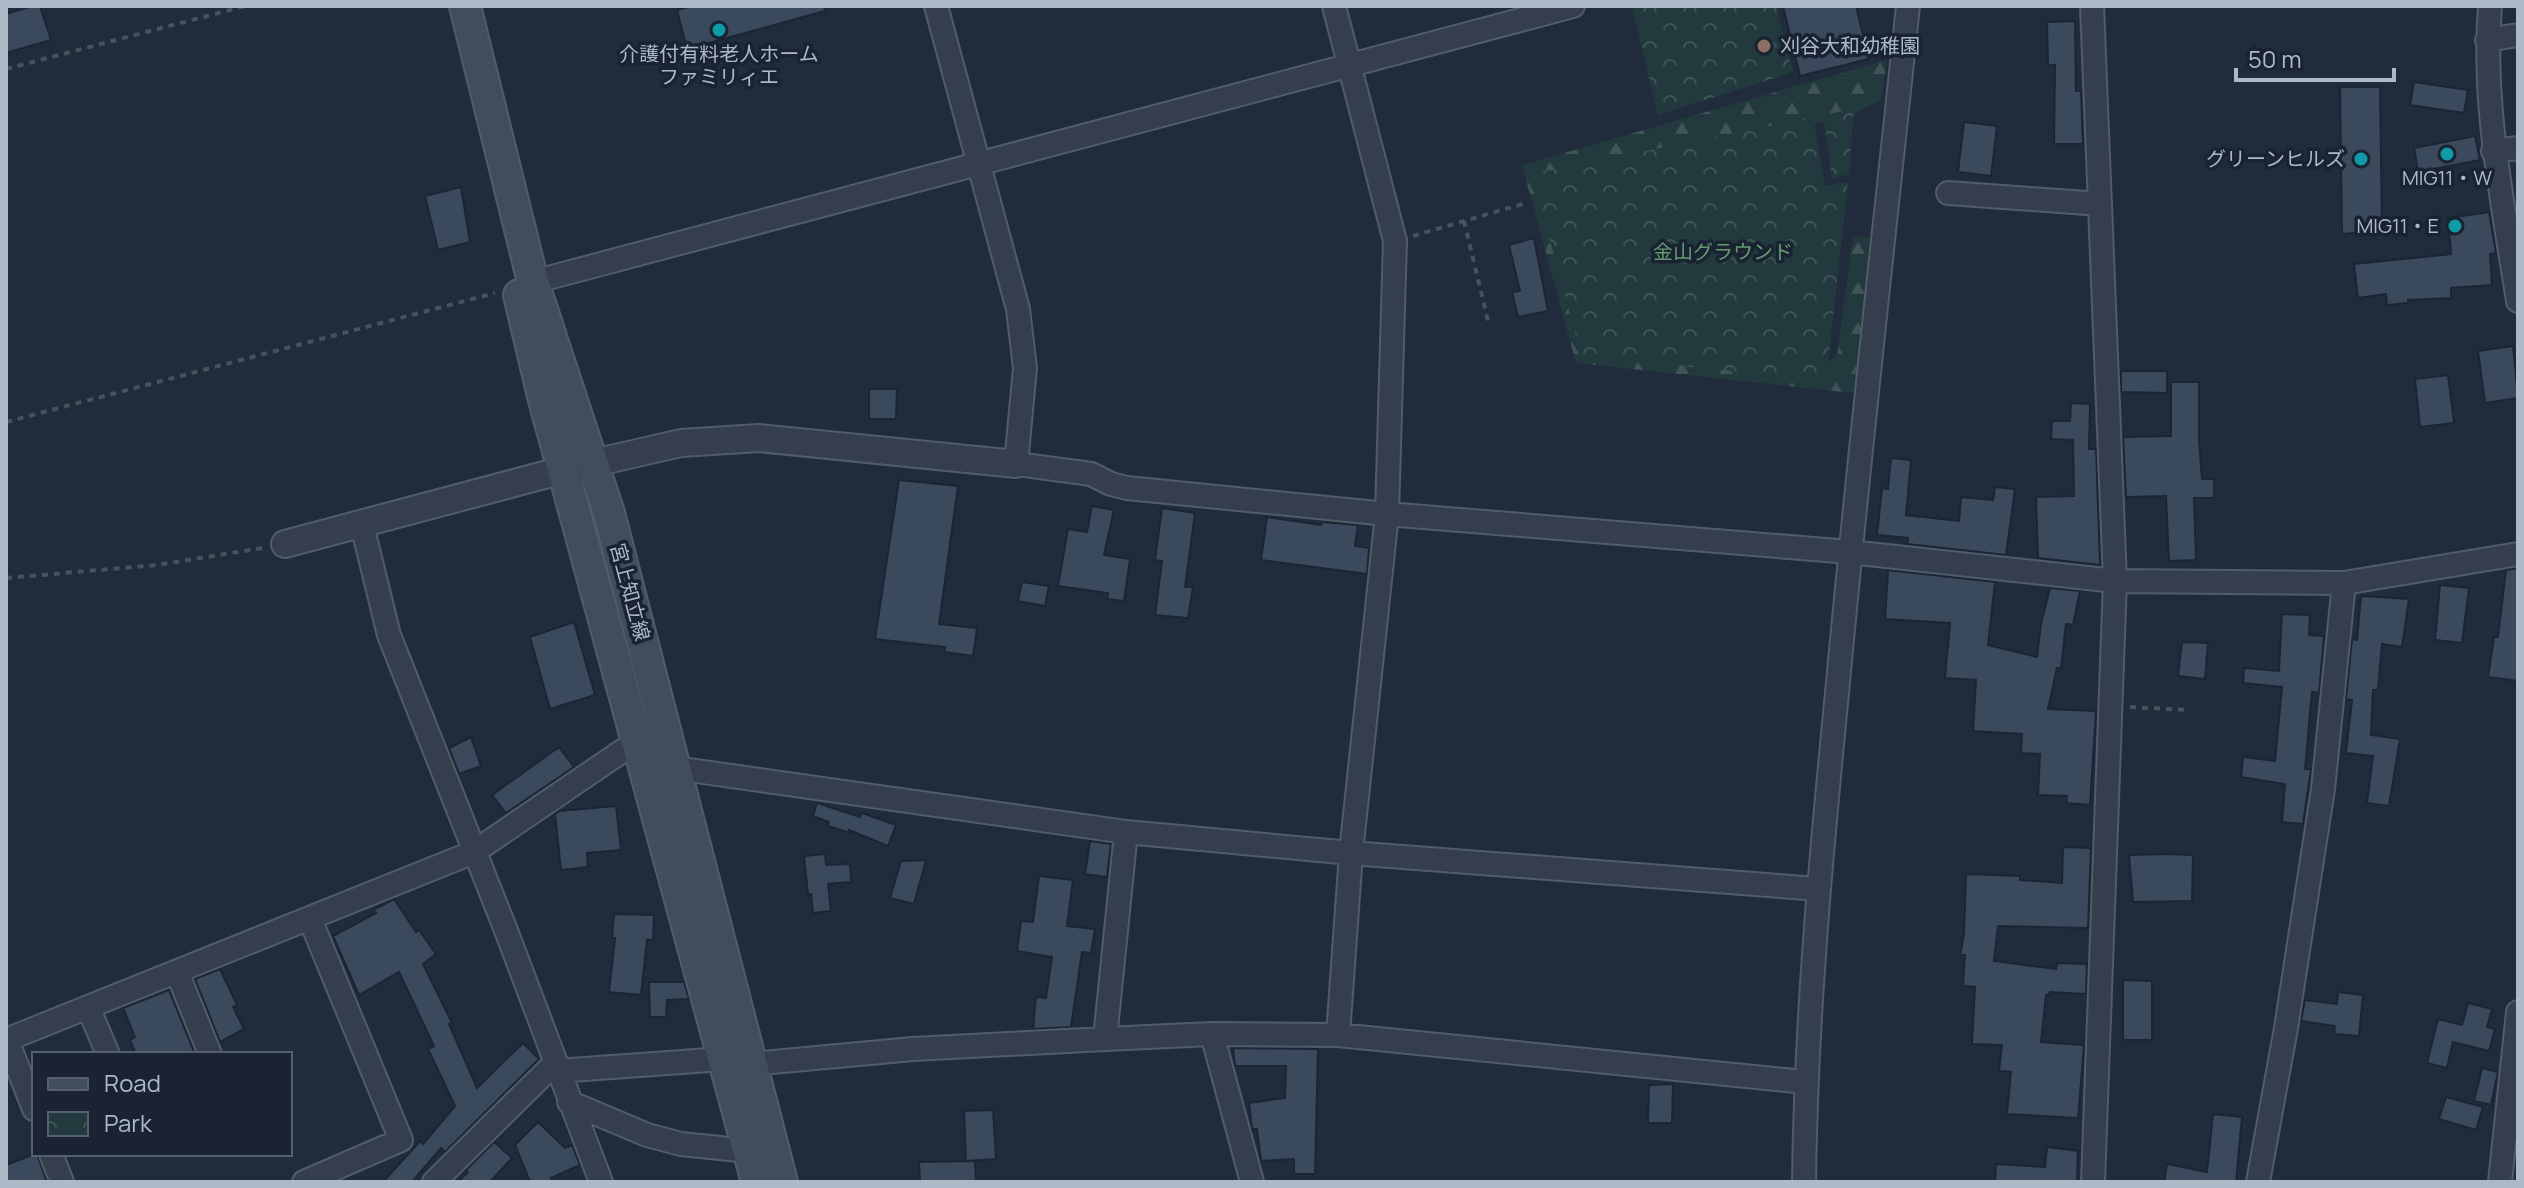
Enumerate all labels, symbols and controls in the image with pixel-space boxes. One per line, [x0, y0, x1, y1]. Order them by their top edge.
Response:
marker: 介護付有料老人ホーム ファミリィエ [710, 21, 728, 39]
place label: 刈谷大和幼稚園 [1780, 32, 1920, 59]
scale bar [2236, 32, 2394, 82]
marker: 刈谷大和幼稚園 [1755, 37, 1773, 55]
place label: 介護付有料老人ホーム ファミリィエ [619, 40, 819, 90]
text: 50 m [2248, 42, 2302, 75]
place label: グリーンヒルズ [2206, 145, 2345, 172]
marker: MIG11・W [2438, 145, 2456, 163]
marker: グリーンヒルズ [2352, 150, 2370, 168]
place label: MIG11・W [2402, 164, 2492, 191]
place label: MIG11・E [2356, 212, 2439, 239]
marker: MIG11・E [2446, 217, 2464, 235]
park label: 金山グラウンド [1653, 238, 1793, 265]
street label: 宮上知立線 [605, 540, 656, 644]
legend [32, 1052, 292, 1156]
text: Road [104, 1066, 161, 1099]
text: Park [104, 1106, 153, 1139]

